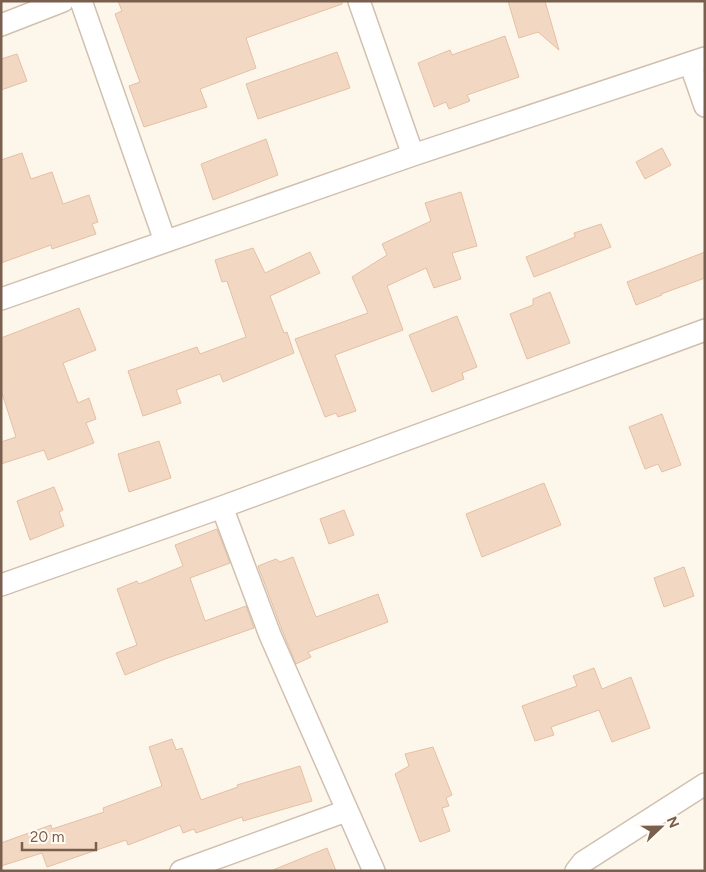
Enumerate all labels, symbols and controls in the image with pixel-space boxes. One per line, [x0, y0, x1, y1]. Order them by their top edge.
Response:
north arrow [636, 802, 686, 852]
text: N [663, 814, 682, 831]
scale bar [22, 820, 96, 852]
text: 20 m [30, 828, 64, 846]

